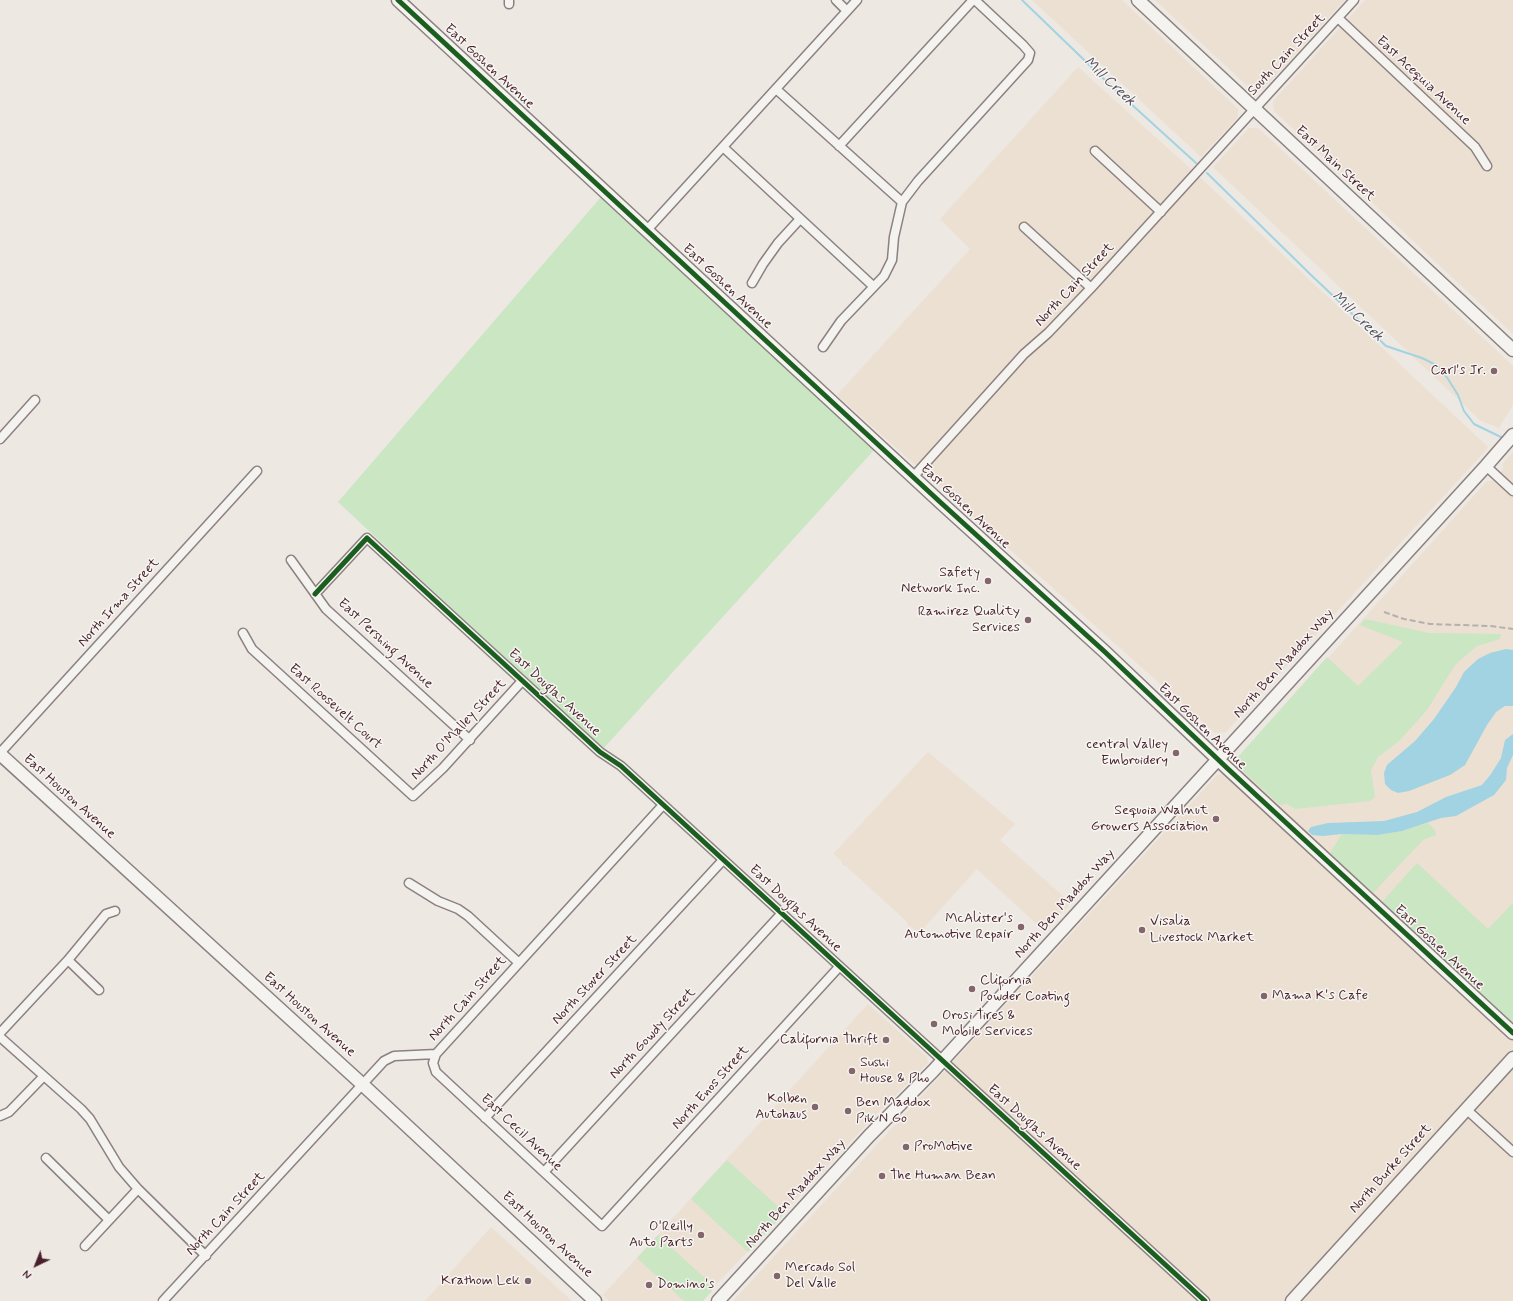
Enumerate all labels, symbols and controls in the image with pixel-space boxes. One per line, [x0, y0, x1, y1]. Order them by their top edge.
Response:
street label: South Cain Street [1245, 10, 1329, 100]
street label: East Goshen Avenue [440, 21, 538, 113]
street label: East Acequia Avenue [1372, 33, 1474, 129]
water label: Mill Creek [1079, 53, 1139, 111]
street label: East Main Street [1292, 123, 1378, 205]
street label: North Cain Street [1032, 240, 1118, 330]
street label: East Goshen Avenue [678, 241, 776, 333]
water label: Mill Creek [1327, 288, 1387, 346]
place label: Carl's Jr. [1430, 363, 1486, 379]
marker: Carl's Jr. [1489, 366, 1499, 376]
street label: East Goshen Avenue [916, 461, 1014, 553]
street label: North Irma Street [75, 555, 163, 651]
place label: Safety Network Inc. [901, 565, 980, 598]
marker: Safety Network Inc. [983, 576, 993, 586]
street label: East Pershing Avenue [334, 595, 436, 693]
place label: Ramirez Quality Services [918, 604, 1020, 636]
street label: North Ben Maddox Way [1230, 606, 1338, 722]
marker: Ramirez Quality Services [1023, 615, 1033, 625]
street label: East Douglas Avenue [504, 646, 604, 740]
street label: East Roosevelt Court [285, 661, 385, 753]
street label: North O'Malley Street [408, 676, 510, 784]
street label: East Goshen Avenue [1154, 680, 1250, 774]
place label: central Valley Embroidery [1086, 737, 1168, 770]
marker: central Valley Embroidery [1171, 748, 1181, 758]
street label: East Houston Avenue [19, 751, 119, 843]
place label: Sequoia Walnut Growers Association [1091, 803, 1208, 836]
marker: Sequoia Walnut Growers Association [1211, 814, 1221, 824]
street label: North Ben Maddox Way [1011, 846, 1119, 962]
street label: East Douglas Avenue [745, 862, 845, 956]
street label: East Goshen Avenue [1390, 902, 1488, 994]
place label: McAlister's Automotive Repair [904, 911, 1013, 944]
place label: Visalia Livestock Market [1150, 914, 1254, 946]
marker: McAlister's Automotive Repair [1016, 922, 1026, 932]
marker: Visalia Livestock Market [1137, 925, 1147, 935]
street label: North Stover Street [549, 932, 641, 1028]
street label: North Cain Street [425, 953, 511, 1045]
street label: East Houston Avenue [259, 969, 359, 1061]
place label: Clifornia Powder Coating [980, 973, 1070, 1006]
marker: Clifornia Powder Coating [967, 984, 977, 994]
street label: North Gowdy Street [606, 985, 700, 1083]
place label: Mama K's Cafe [1272, 988, 1368, 1004]
marker: Mama K's Cafe [1259, 991, 1269, 1001]
place label: Orosi Tires & Mobile Services [942, 1008, 1033, 1040]
marker: Orosi Tires & Mobile Services [929, 1019, 939, 1029]
place label: California Thrift [780, 1032, 878, 1048]
marker: California Thrift [881, 1035, 891, 1045]
street label: North Enos Street [669, 1043, 753, 1133]
place label: Sushi House & Pho [860, 1055, 929, 1088]
marker: Sushi House & Pho [847, 1066, 857, 1076]
street label: East Douglas Avenue [984, 1081, 1084, 1175]
street label: East Cecil Avenue [477, 1091, 565, 1175]
place label: Kolben Autohaus [755, 1091, 807, 1124]
place label: Ben Maddox Pik N Go [856, 1095, 931, 1128]
marker: Kolben Autohaus [810, 1102, 820, 1112]
marker: Ben Maddox Pik N Go [843, 1106, 853, 1116]
street label: North Burke Street [1346, 1121, 1436, 1217]
street label: North Ben Maddox Way [742, 1136, 850, 1252]
place label: ProMotive [914, 1139, 973, 1155]
marker: ProMotive [901, 1142, 911, 1152]
place label: The Human Bean [890, 1168, 996, 1184]
street label: North Cain Street [183, 1169, 269, 1259]
marker: The Human Bean [877, 1171, 887, 1181]
street label: East Houston Avenue [498, 1188, 596, 1282]
place label: O'Reilly Auto Parts [629, 1219, 693, 1252]
marker: O'Reilly Auto Parts [696, 1230, 706, 1240]
north arrow [16, 1245, 56, 1285]
place label: Mercado Sol Del Valle [785, 1260, 855, 1292]
text: N [20, 1266, 35, 1281]
marker: Mercado Sol Del Valle [772, 1271, 782, 1281]
place label: Krathom Lek [441, 1273, 520, 1289]
marker: Krathom Lek [523, 1276, 533, 1286]
place label: Domino's [657, 1277, 714, 1293]
marker: Domino's [644, 1280, 654, 1290]

